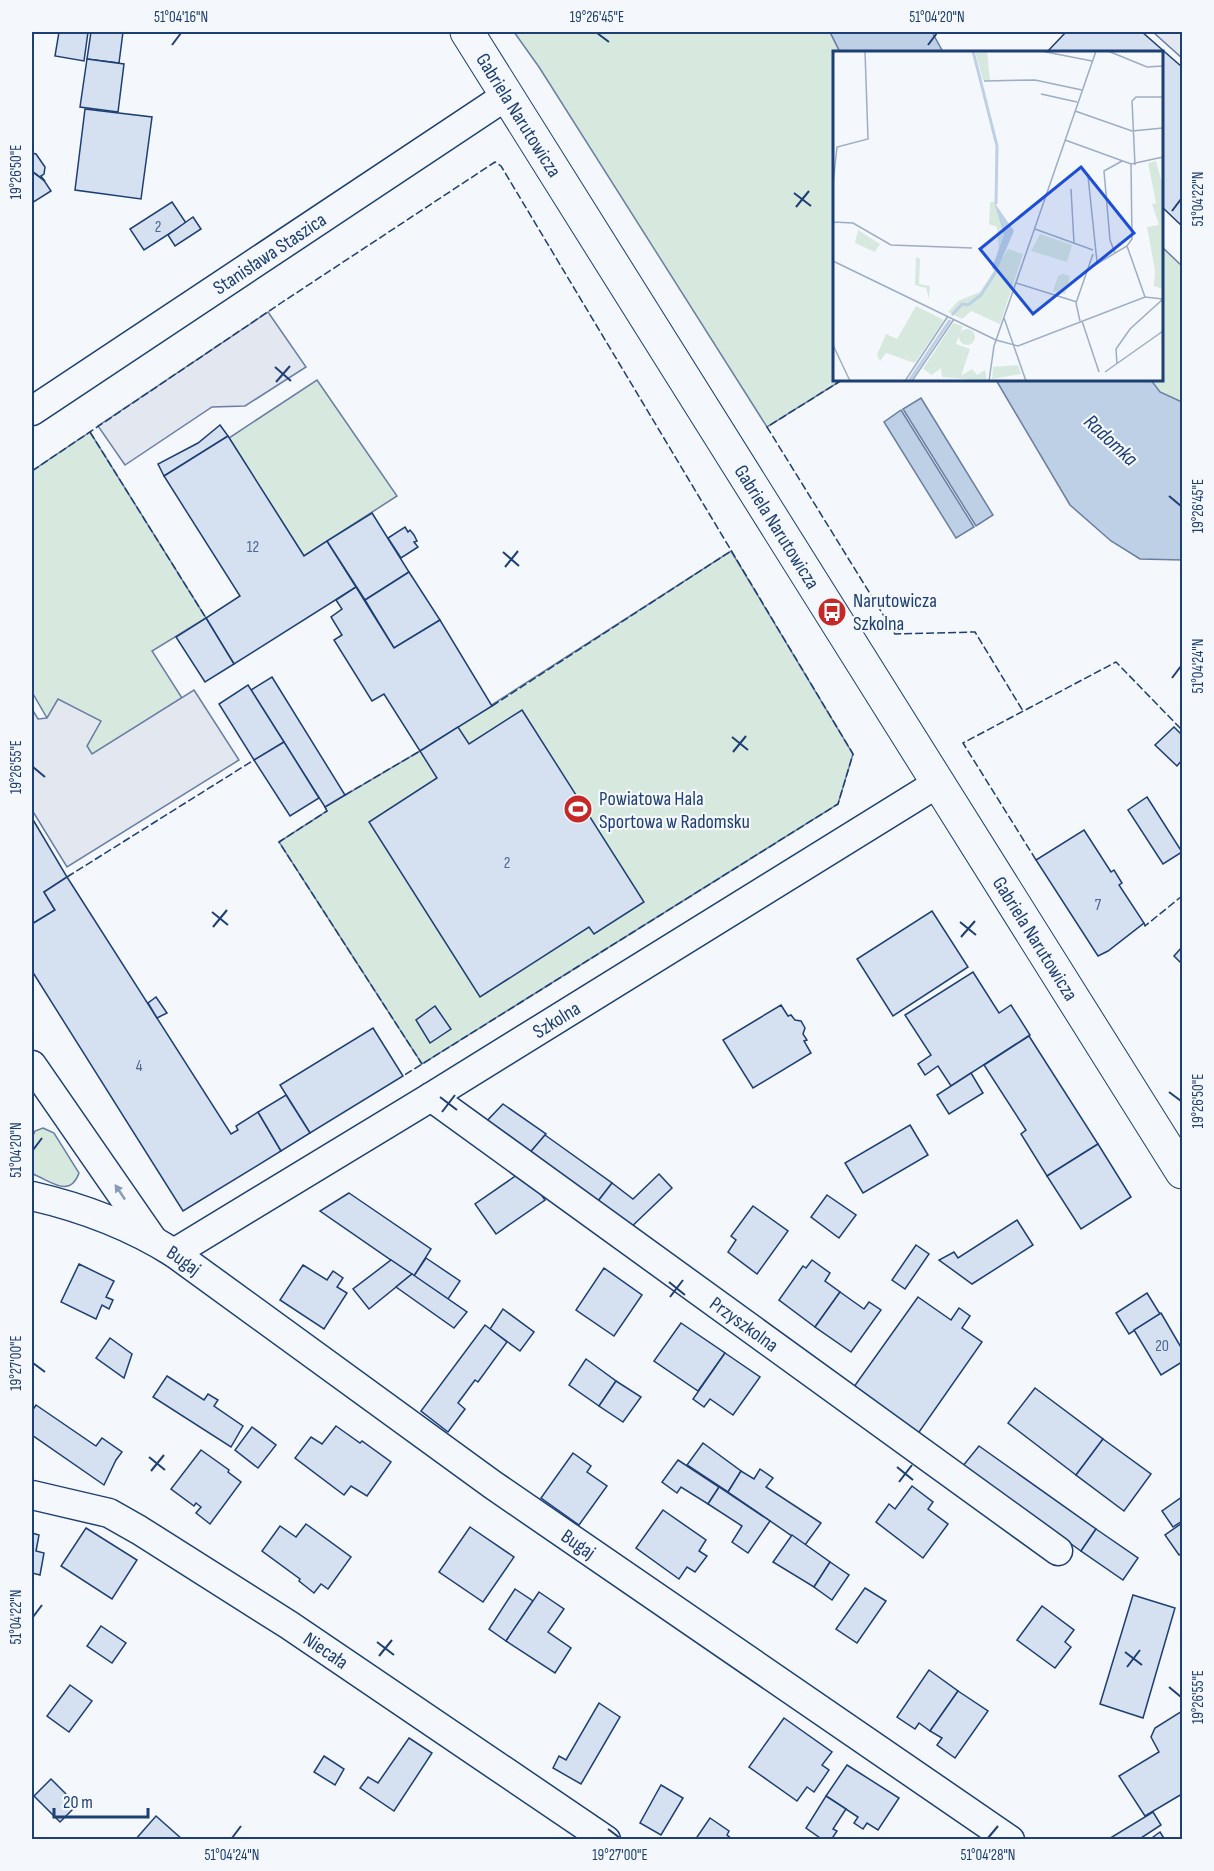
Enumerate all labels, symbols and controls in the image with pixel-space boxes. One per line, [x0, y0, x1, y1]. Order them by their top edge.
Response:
text: 51°04'16"N [154, 8, 208, 27]
text: 19°26'45"E [570, 8, 624, 27]
text: 51°04'20"N [909, 8, 965, 27]
street label: Gabriela Narutowicza [470, 49, 566, 182]
inset map [833, 51, 1163, 381]
text: 19°26'50"E [7, 145, 26, 199]
text: 51°04'22"N [1189, 172, 1208, 226]
street label: Stanisława Staszica [209, 208, 331, 300]
house number: 2 [155, 218, 161, 237]
water label: Radomka [1079, 409, 1143, 472]
street label: Gabriela Narutowicza [729, 461, 824, 594]
text: 19°26'45"E [1189, 479, 1208, 533]
house number: 12 [247, 538, 259, 557]
place label: Narutowicza Szkolna [853, 589, 937, 636]
bus stop icon: Narutowicza Szkolna [816, 596, 848, 628]
text: 51°04'24"N [1189, 639, 1208, 693]
text: 19°26'55"E [7, 740, 26, 794]
place label: Powiatowa Hala Sportowa w Radomsku [599, 787, 750, 834]
sports icon: Powiatowa Hala Sportowa w Radomsku [562, 793, 594, 825]
house number: 2 [504, 854, 510, 873]
street label: Gabriela Narutowicza [987, 872, 1083, 1006]
house number: 7 [1095, 896, 1102, 915]
street label: Szkolna [529, 997, 585, 1044]
house number: 4 [136, 1057, 143, 1076]
text: 19°26'50"E [1189, 1074, 1208, 1128]
text: 51°04'20"N [7, 1122, 26, 1178]
one-way arrow [115, 1184, 126, 1200]
street label: Bugaj [162, 1241, 205, 1281]
street label: Przyszkolna [705, 1292, 783, 1358]
text: 19°27'00"E [7, 1335, 26, 1391]
house number: 20 [1155, 1337, 1169, 1356]
street label: Bugaj [556, 1524, 600, 1565]
text: 51°04'22"N [7, 1590, 26, 1644]
street label: Niecała [299, 1627, 353, 1675]
text: 19°26'55"E [1189, 1670, 1208, 1724]
scale bar [54, 1781, 148, 1819]
text: 20 m [63, 1792, 93, 1813]
text: 51°04'24"N [205, 1846, 259, 1865]
text: 19°27'00"E [592, 1846, 648, 1865]
text: 51°04'28"N [960, 1846, 1016, 1865]

